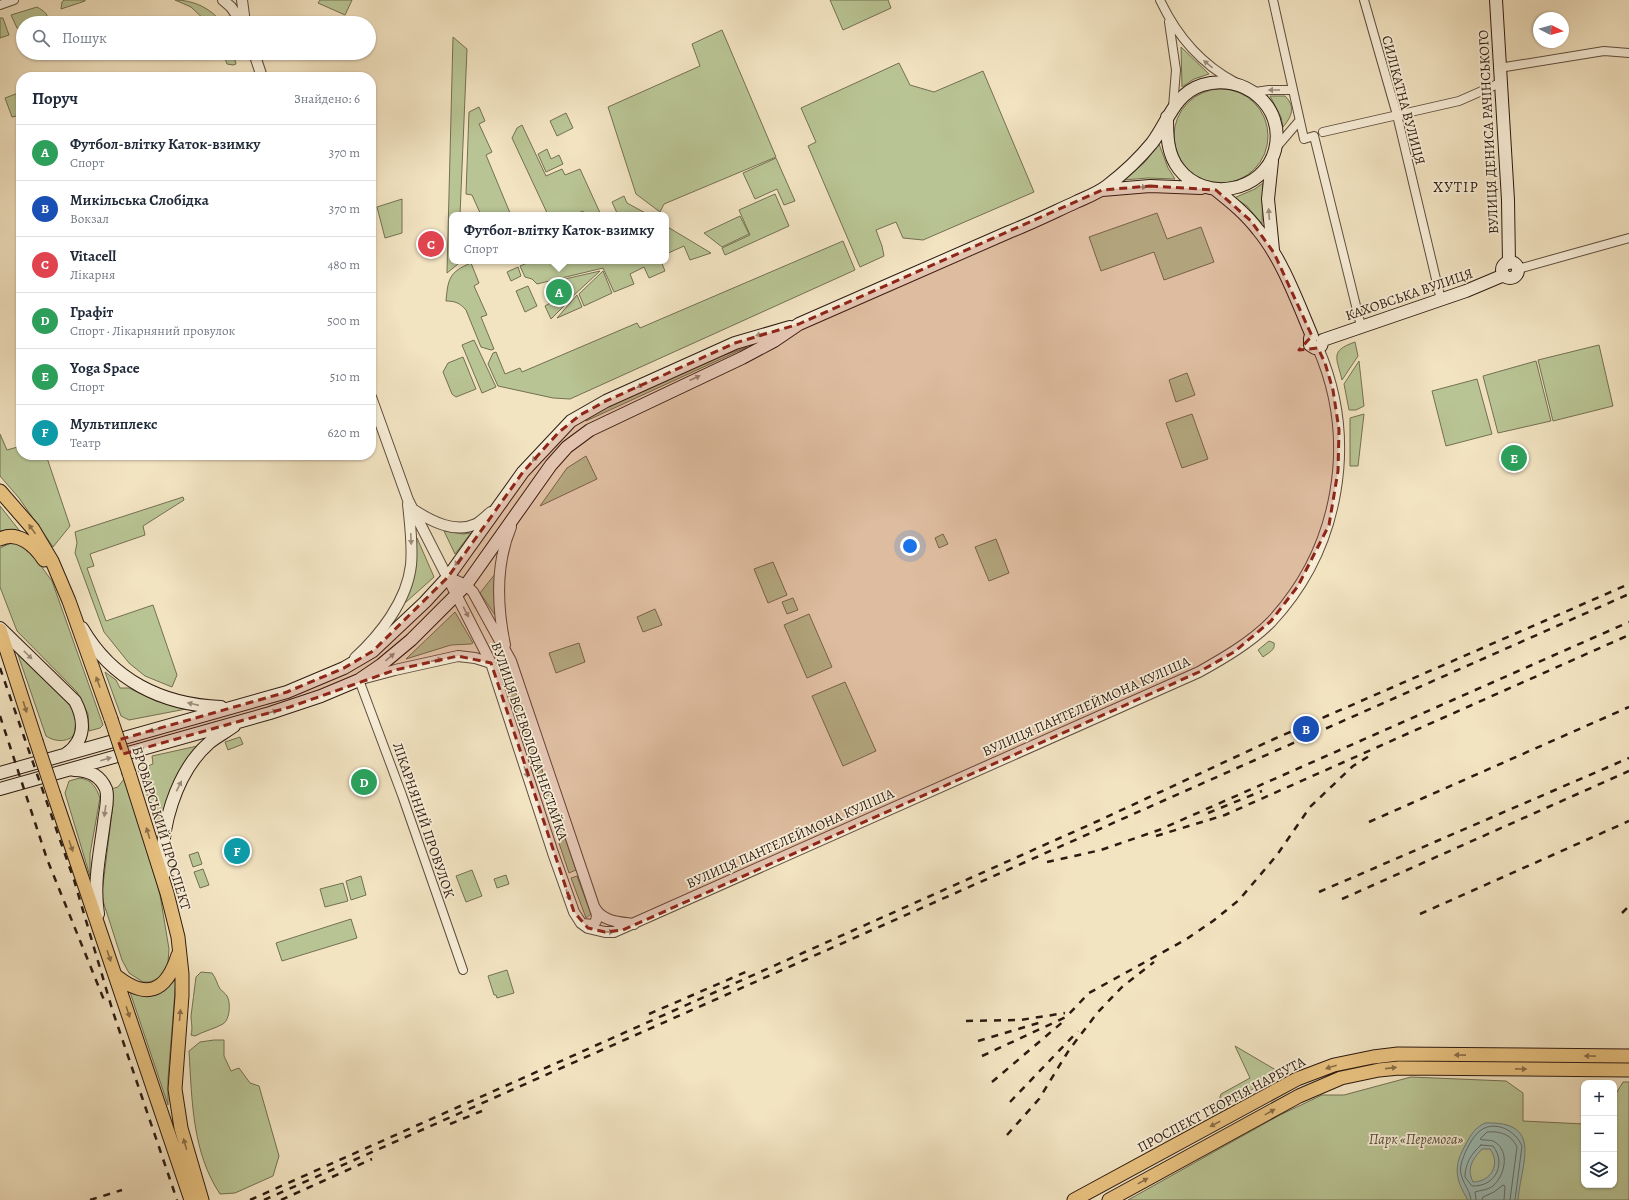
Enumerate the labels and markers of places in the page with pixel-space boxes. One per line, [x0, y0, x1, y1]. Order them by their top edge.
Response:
pin: C [418, 229, 444, 259]
pin: A [546, 277, 572, 307]
pin: E [1501, 443, 1527, 473]
pin: B [1293, 714, 1319, 744]
pin: D [351, 767, 377, 797]
pin: F [224, 836, 250, 866]

